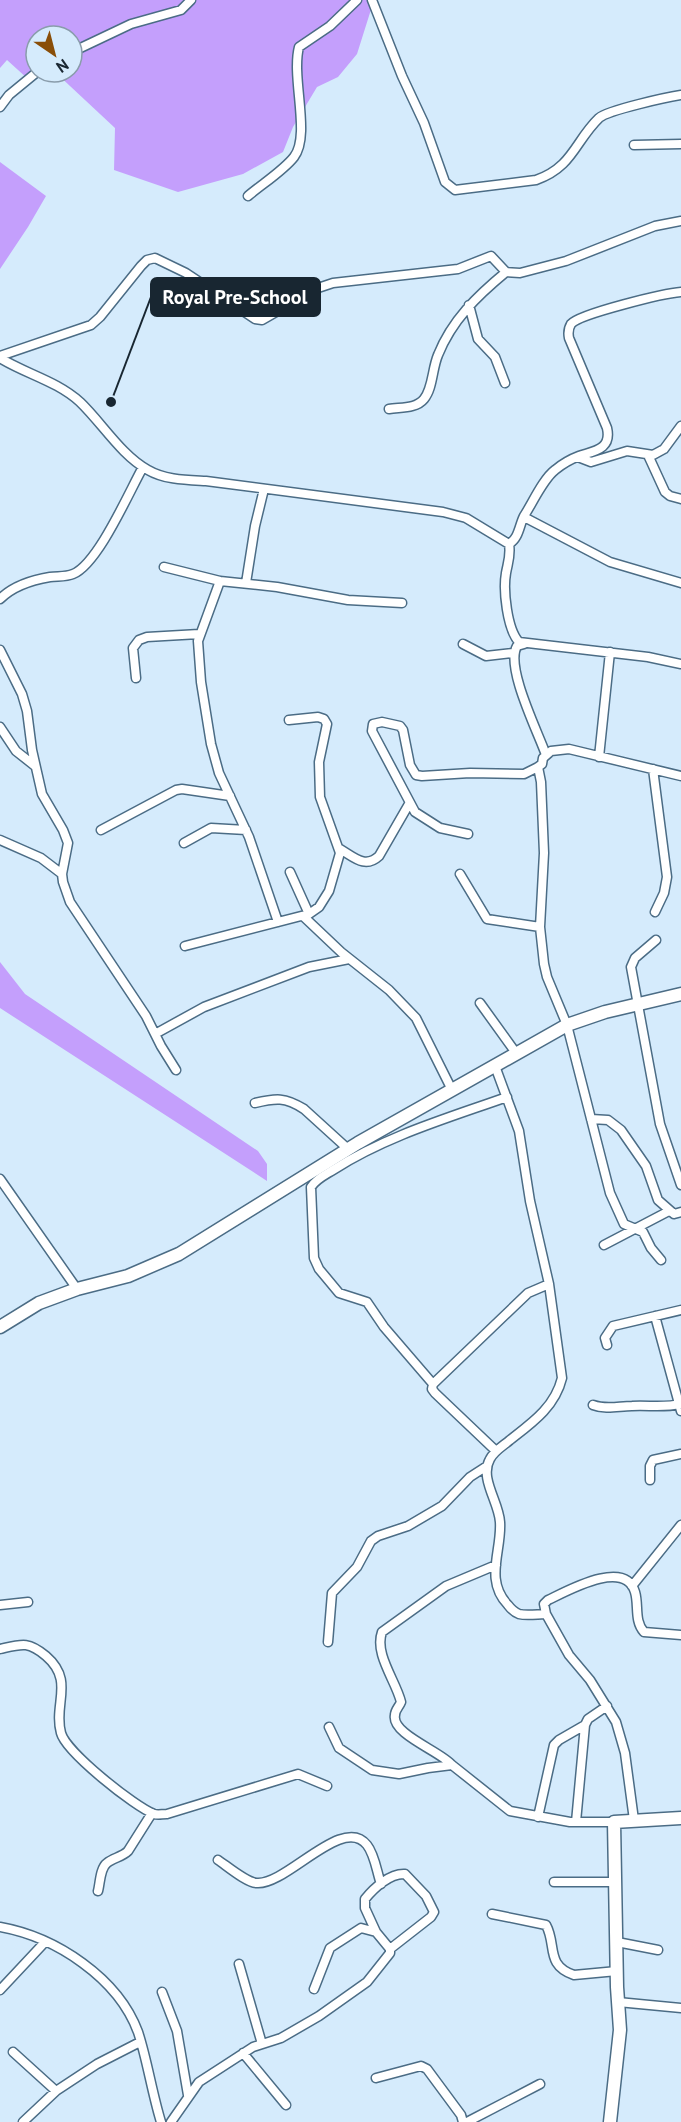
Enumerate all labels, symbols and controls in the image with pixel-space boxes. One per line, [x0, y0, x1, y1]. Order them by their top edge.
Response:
north arrow [24, 24, 84, 84]
text: N [53, 55, 73, 77]
callout: Royal Pre-School [151, 278, 320, 316]
text: Royal Pre-School [163, 284, 307, 310]

